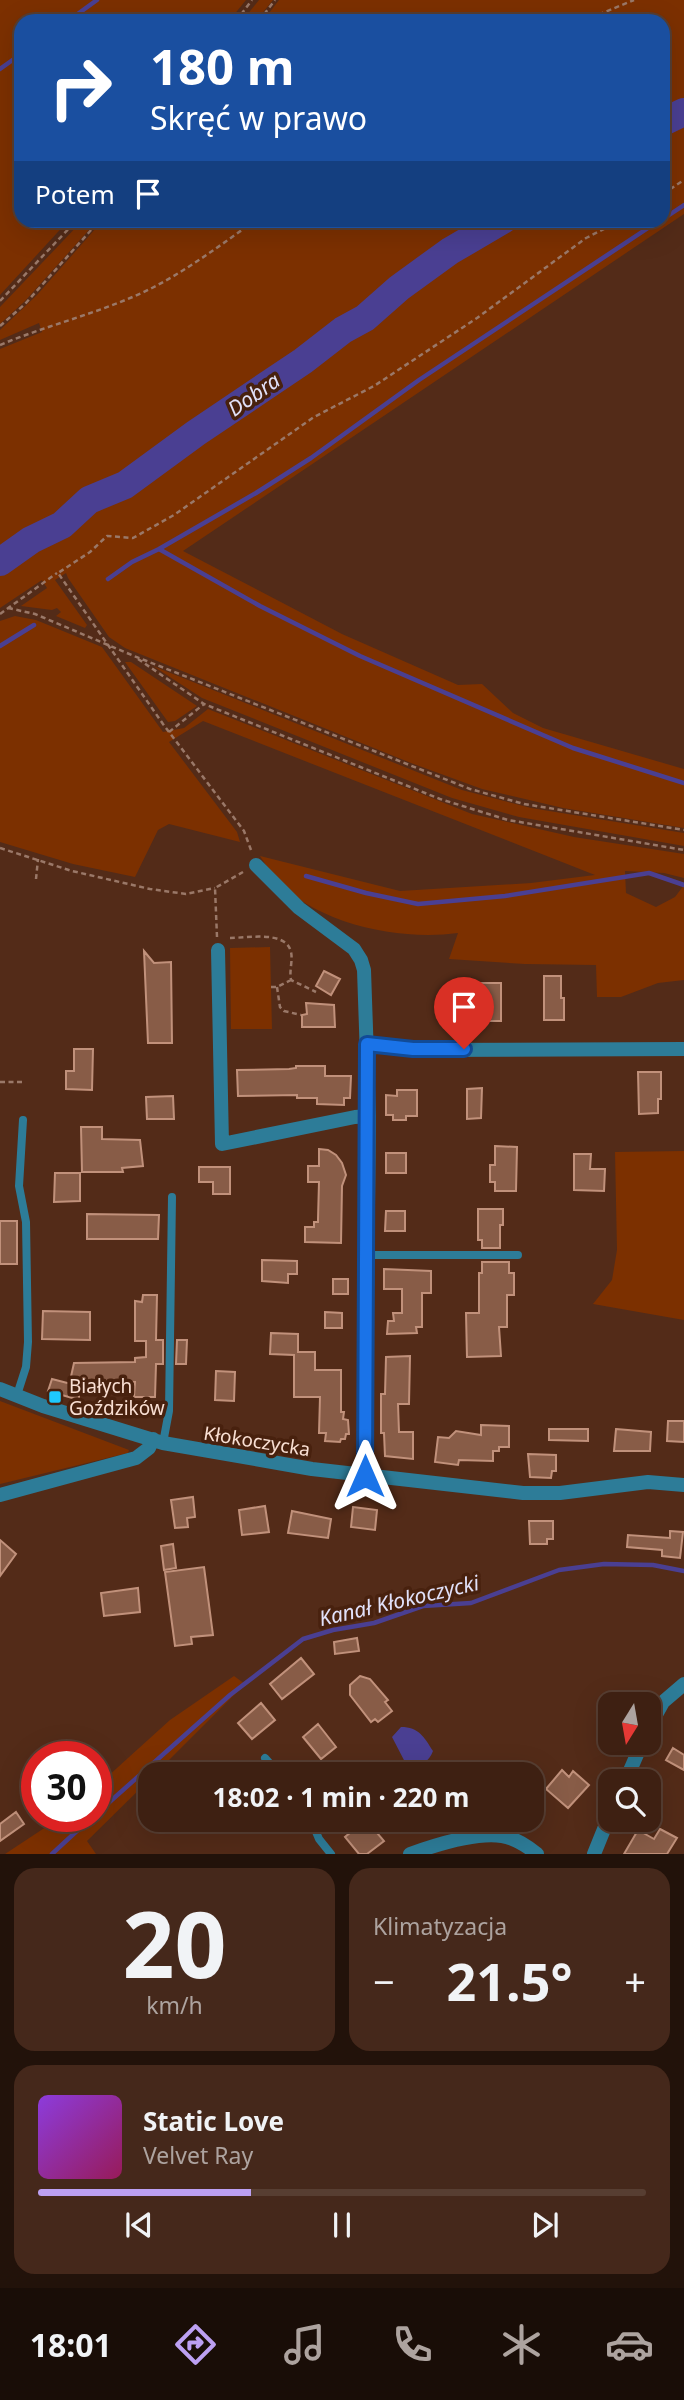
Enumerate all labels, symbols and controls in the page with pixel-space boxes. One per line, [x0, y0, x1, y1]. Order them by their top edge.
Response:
text: 180 m [150, 33, 295, 99]
icon: right [35, 42, 126, 133]
text: Skręć w prawo [150, 96, 367, 139]
icon: arrive [129, 175, 167, 213]
text: Potem [35, 176, 115, 212]
water label: Dobra [222, 366, 285, 422]
pin [434, 977, 494, 1049]
icon: arrive [445, 988, 483, 1026]
place label: Białych Goździków [69, 1373, 165, 1421]
marker: Białych Goździków [47, 1389, 63, 1405]
street label: Kłokoczycka [202, 1420, 312, 1462]
position arrow [328, 1439, 402, 1513]
water label: Kanał Kłokoczycki [316, 1568, 482, 1632]
north arrow [598, 1692, 662, 1755]
map controls [598, 1692, 661, 1832]
speed limit sign: 30 [21, 1741, 112, 1832]
button: search [598, 1769, 661, 1832]
text: 18:02 · 1 min · 220 m [213, 1779, 469, 1815]
text: 20 [122, 1881, 227, 2005]
text: Klimatyzacja [373, 1910, 507, 1942]
text: 21.5° [447, 1945, 572, 2016]
text: − [373, 1955, 395, 2007]
text: + [624, 1955, 646, 2007]
text: km/h [146, 1989, 203, 2021]
text: Static Love [143, 2103, 284, 2139]
text: Velvet Ray [143, 2139, 253, 2171]
icon: previous [120, 2206, 158, 2244]
icon: pause [323, 2206, 361, 2244]
icon: next [526, 2206, 564, 2244]
icon: directions [171, 2320, 220, 2369]
icon: music [280, 2320, 329, 2369]
icon: phone [388, 2320, 437, 2369]
icon: climate [497, 2320, 546, 2369]
icon: car [605, 2320, 654, 2369]
text: 18:01 [30, 2323, 112, 2366]

